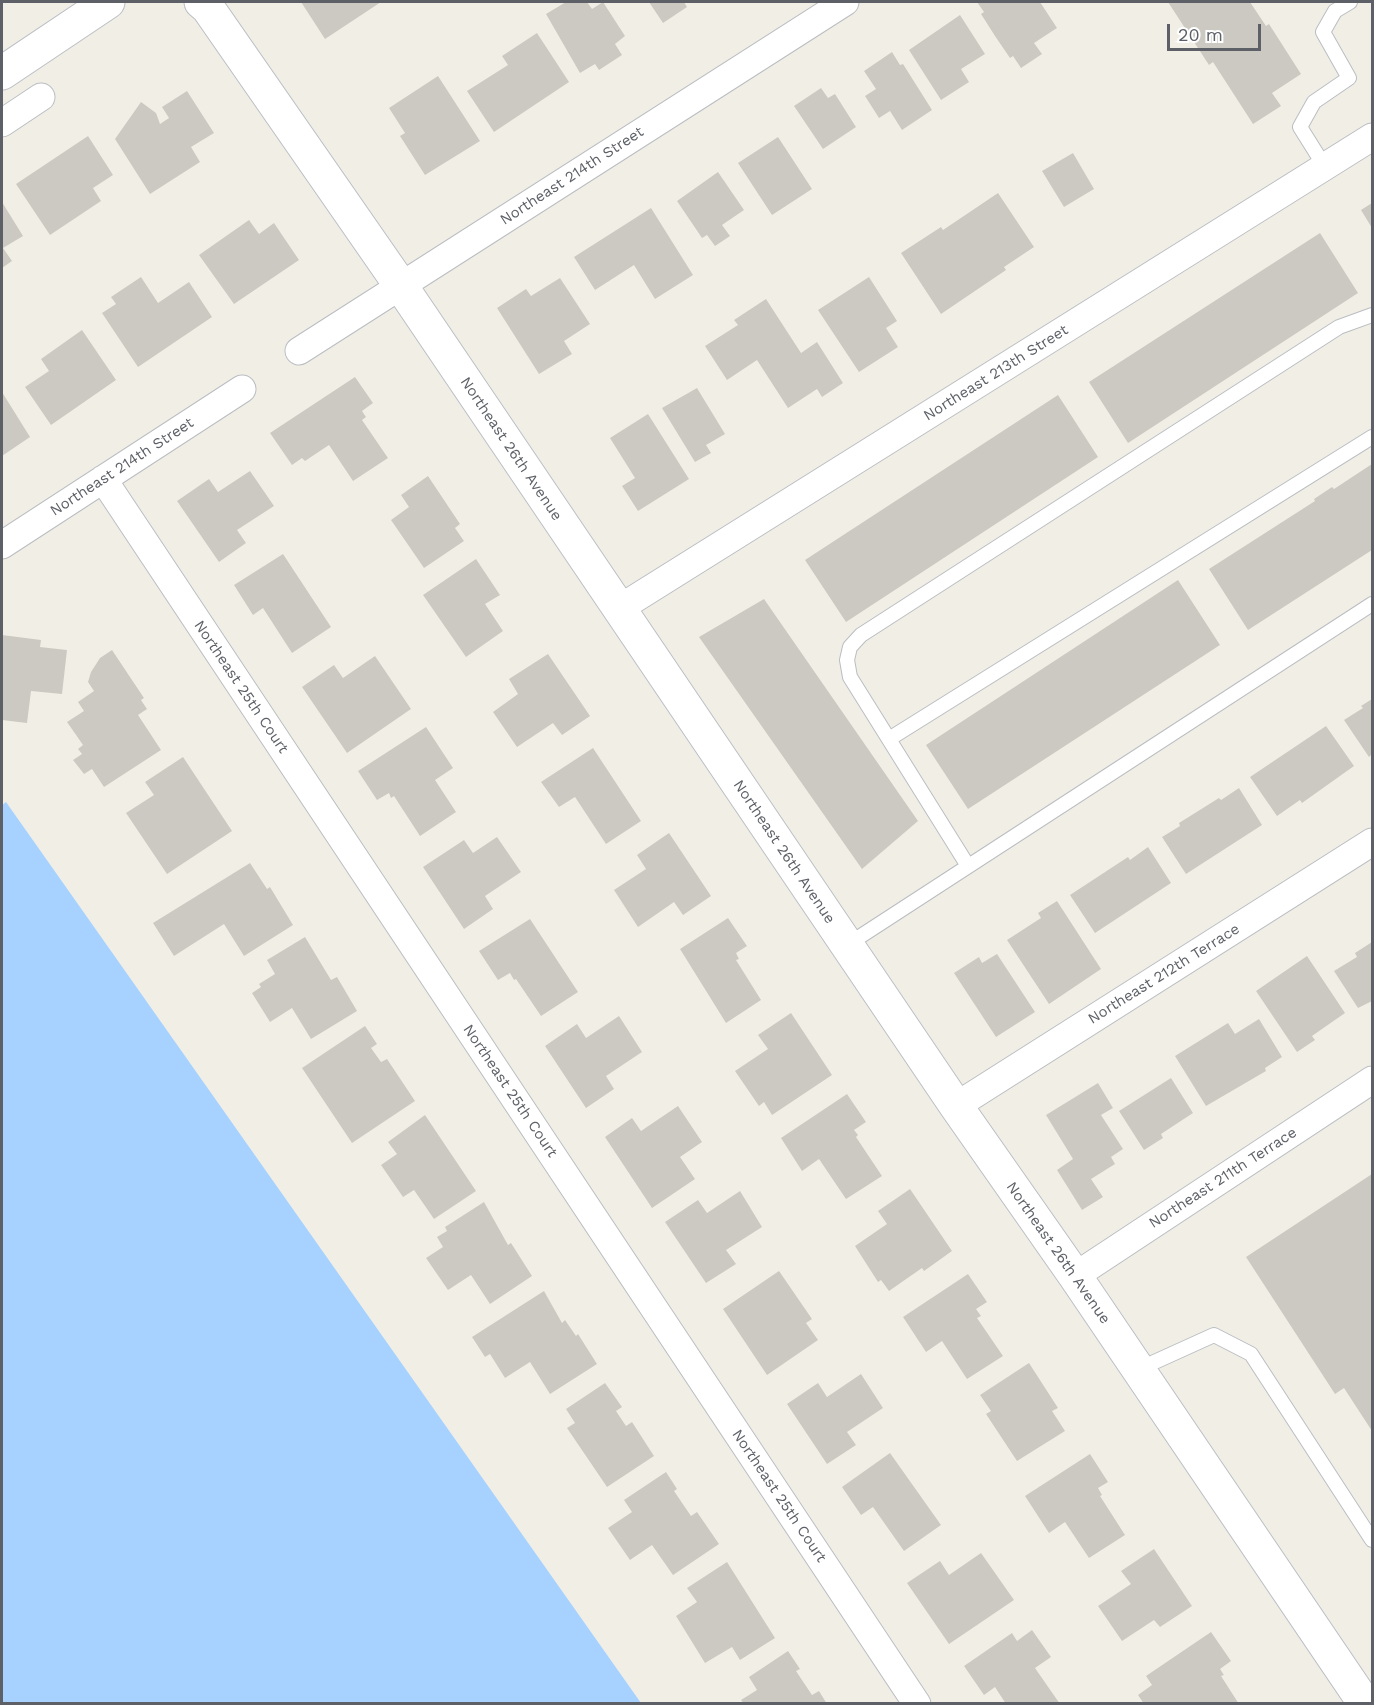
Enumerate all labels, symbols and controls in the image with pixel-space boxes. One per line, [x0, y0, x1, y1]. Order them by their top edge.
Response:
scale bar [1170, 12, 1264, 50]
text: 20 m [1178, 24, 1223, 45]
street label: Northeast 214th Street [497, 123, 647, 229]
street label: Northeast 213th Street [921, 321, 1071, 425]
street label: Northeast 26th Avenue [456, 374, 566, 524]
street label: Northeast 214th Street [47, 414, 197, 520]
street label: Northeast 25th Court [190, 617, 292, 757]
street label: Northeast 26th Avenue [729, 777, 839, 927]
street label: Northeast 212th Terrace [1085, 920, 1243, 1028]
street label: Northeast 25th Court [459, 1021, 561, 1161]
street label: Northeast 211th Terrace [1146, 1124, 1300, 1232]
street label: Northeast 26th Avenue [1002, 1179, 1114, 1327]
street label: Northeast 25th Court [728, 1426, 830, 1566]

